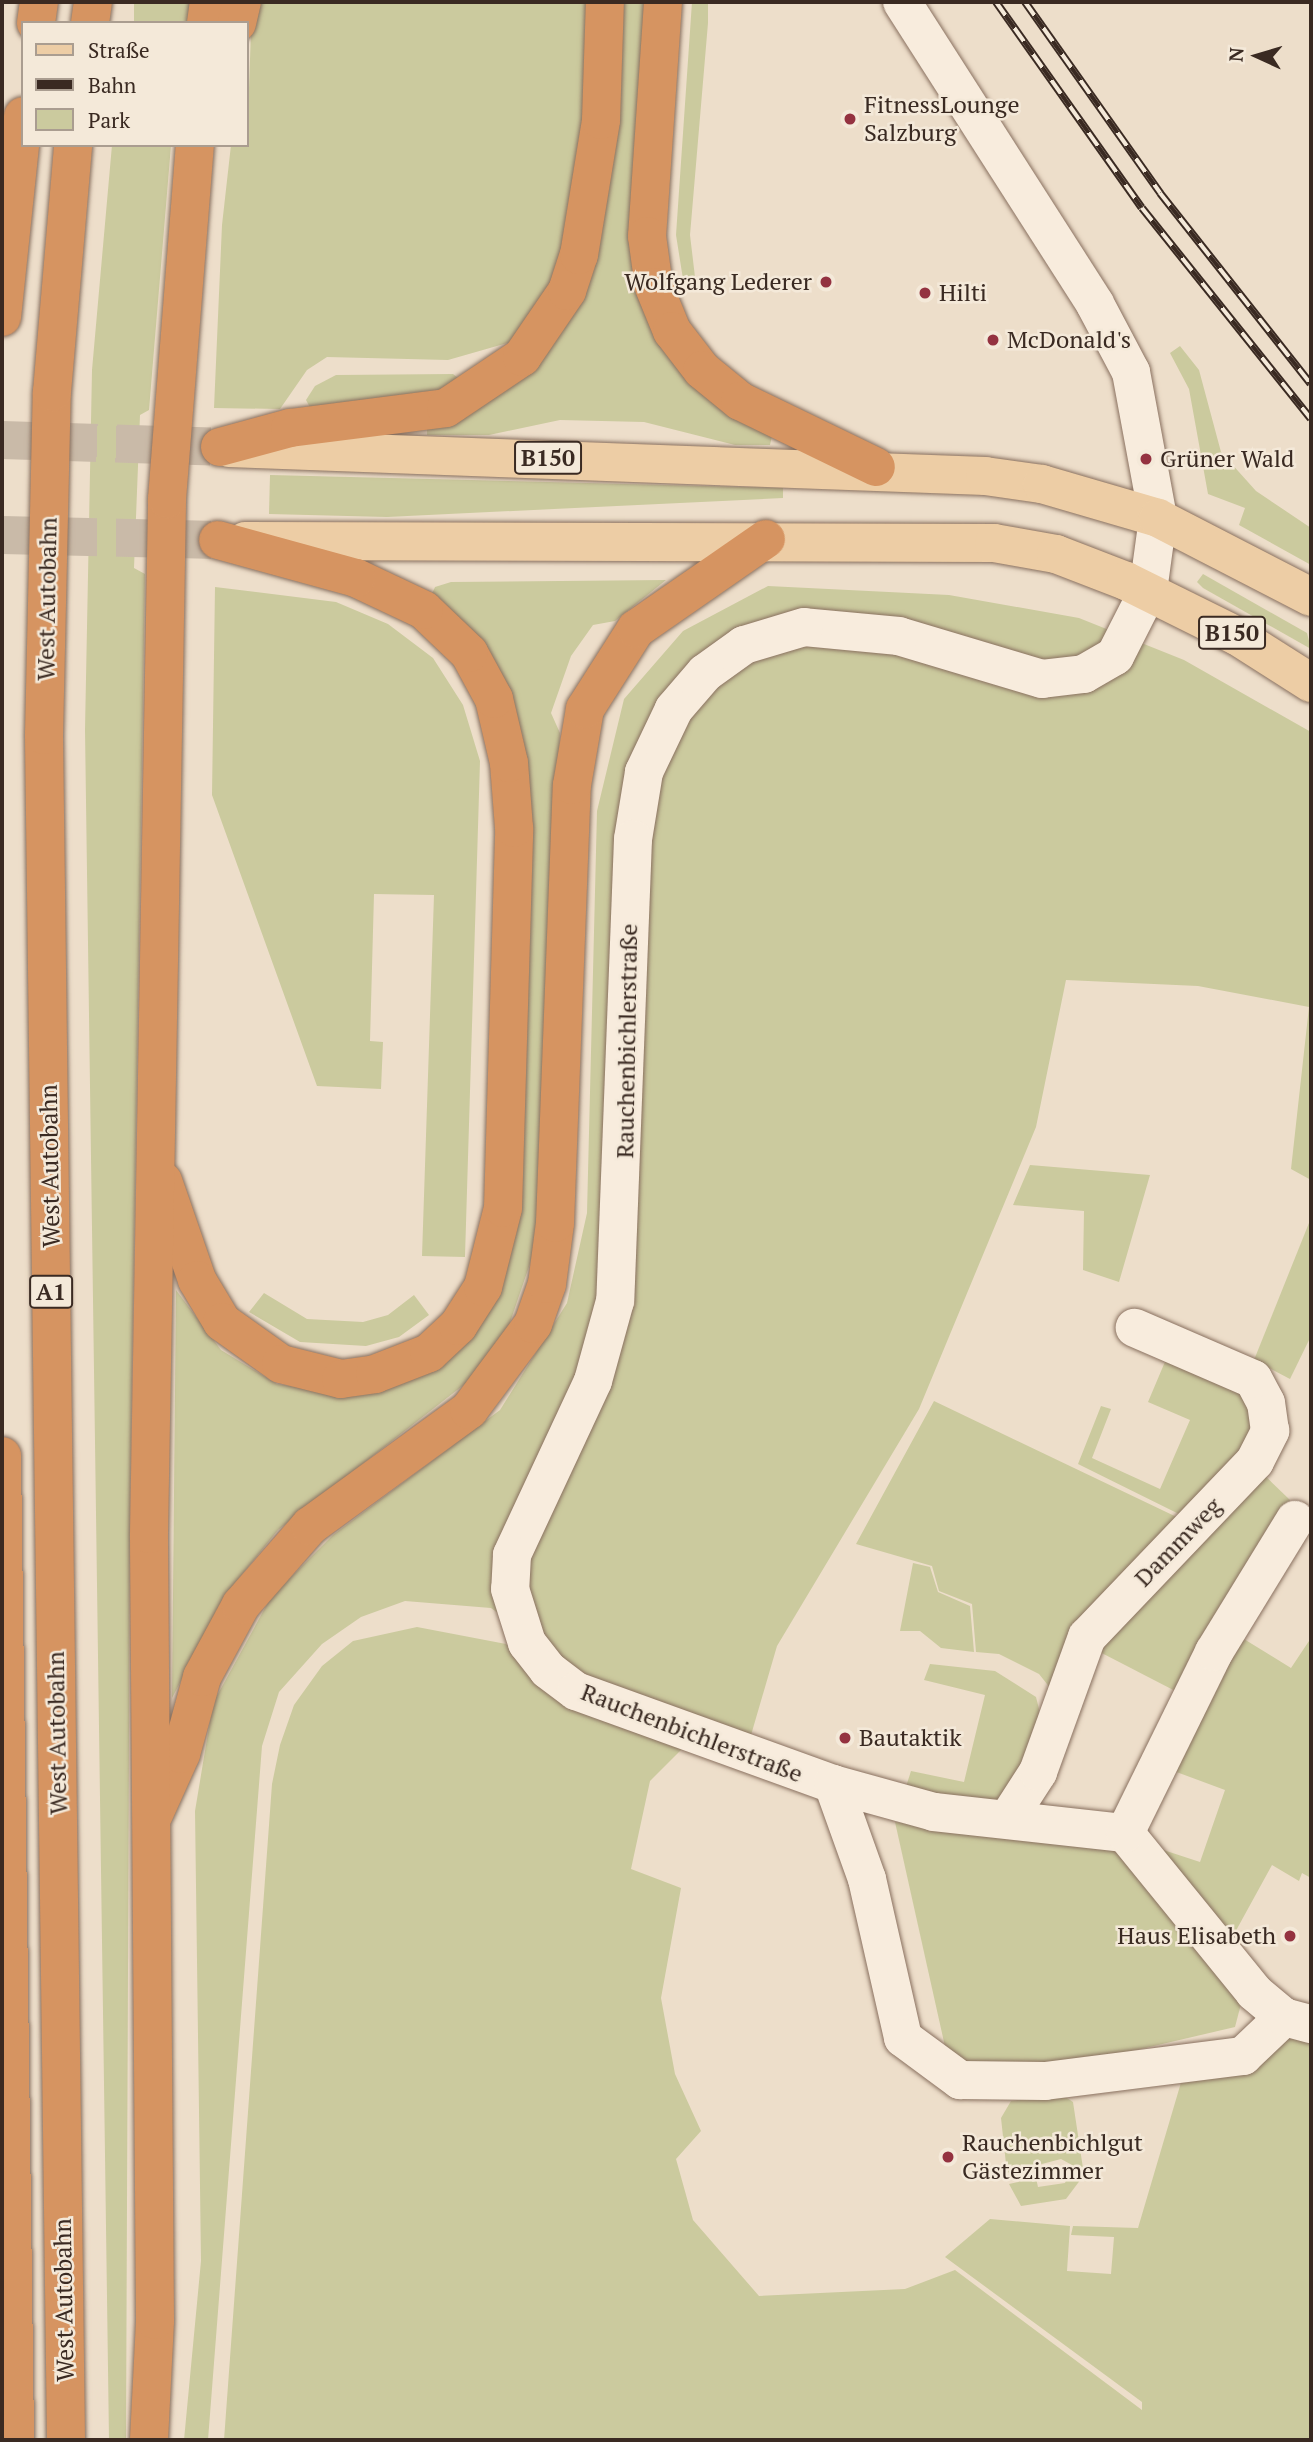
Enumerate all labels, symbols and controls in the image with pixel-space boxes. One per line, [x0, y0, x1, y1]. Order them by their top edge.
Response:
legend [21, 21, 248, 147]
north arrow [1222, 21, 1292, 91]
text: Straße [88, 36, 150, 64]
text: N [1223, 46, 1249, 63]
text: Bahn [88, 71, 136, 99]
place label: FitnessLounge Salzburg [864, 91, 1019, 147]
text: Park [88, 106, 130, 134]
marker: FitnessLounge Salzburg [842, 111, 858, 127]
place label: Wolfgang Lederer [624, 268, 812, 296]
marker: Wolfgang Lederer [818, 274, 834, 290]
place label: Hilti [939, 279, 987, 307]
marker: Hilti [917, 285, 933, 301]
place label: McDonald's [1007, 326, 1131, 354]
marker: McDonald's [985, 332, 1001, 348]
road number: B150 [513, 438, 583, 478]
place label: Grüner Wald [1160, 445, 1294, 473]
marker: Grüner Wald [1138, 451, 1154, 467]
street label: West Autobahn [31, 517, 63, 681]
road number: B150 [1197, 614, 1267, 652]
street label: Rauchenbichlerstraße [611, 923, 643, 1159]
street label: West Autobahn [34, 1084, 66, 1248]
road number: A1 [28, 1273, 74, 1312]
street label: Dammweg [1129, 1492, 1227, 1592]
street label: West Autobahn [41, 1651, 73, 1815]
street label: Rauchenbichlerstraße [577, 1677, 807, 1789]
place label: Bautaktik [859, 1724, 962, 1752]
marker: Bautaktik [837, 1730, 853, 1746]
place label: Haus Elisabeth [1117, 1922, 1276, 1950]
marker: Haus Elisabeth [1282, 1928, 1298, 1944]
place label: Rauchenbichlgut Gästezimmer [962, 2129, 1143, 2185]
marker: Rauchenbichlgut Gästezimmer [940, 2149, 956, 2165]
street label: West Autobahn [48, 2218, 80, 2382]

